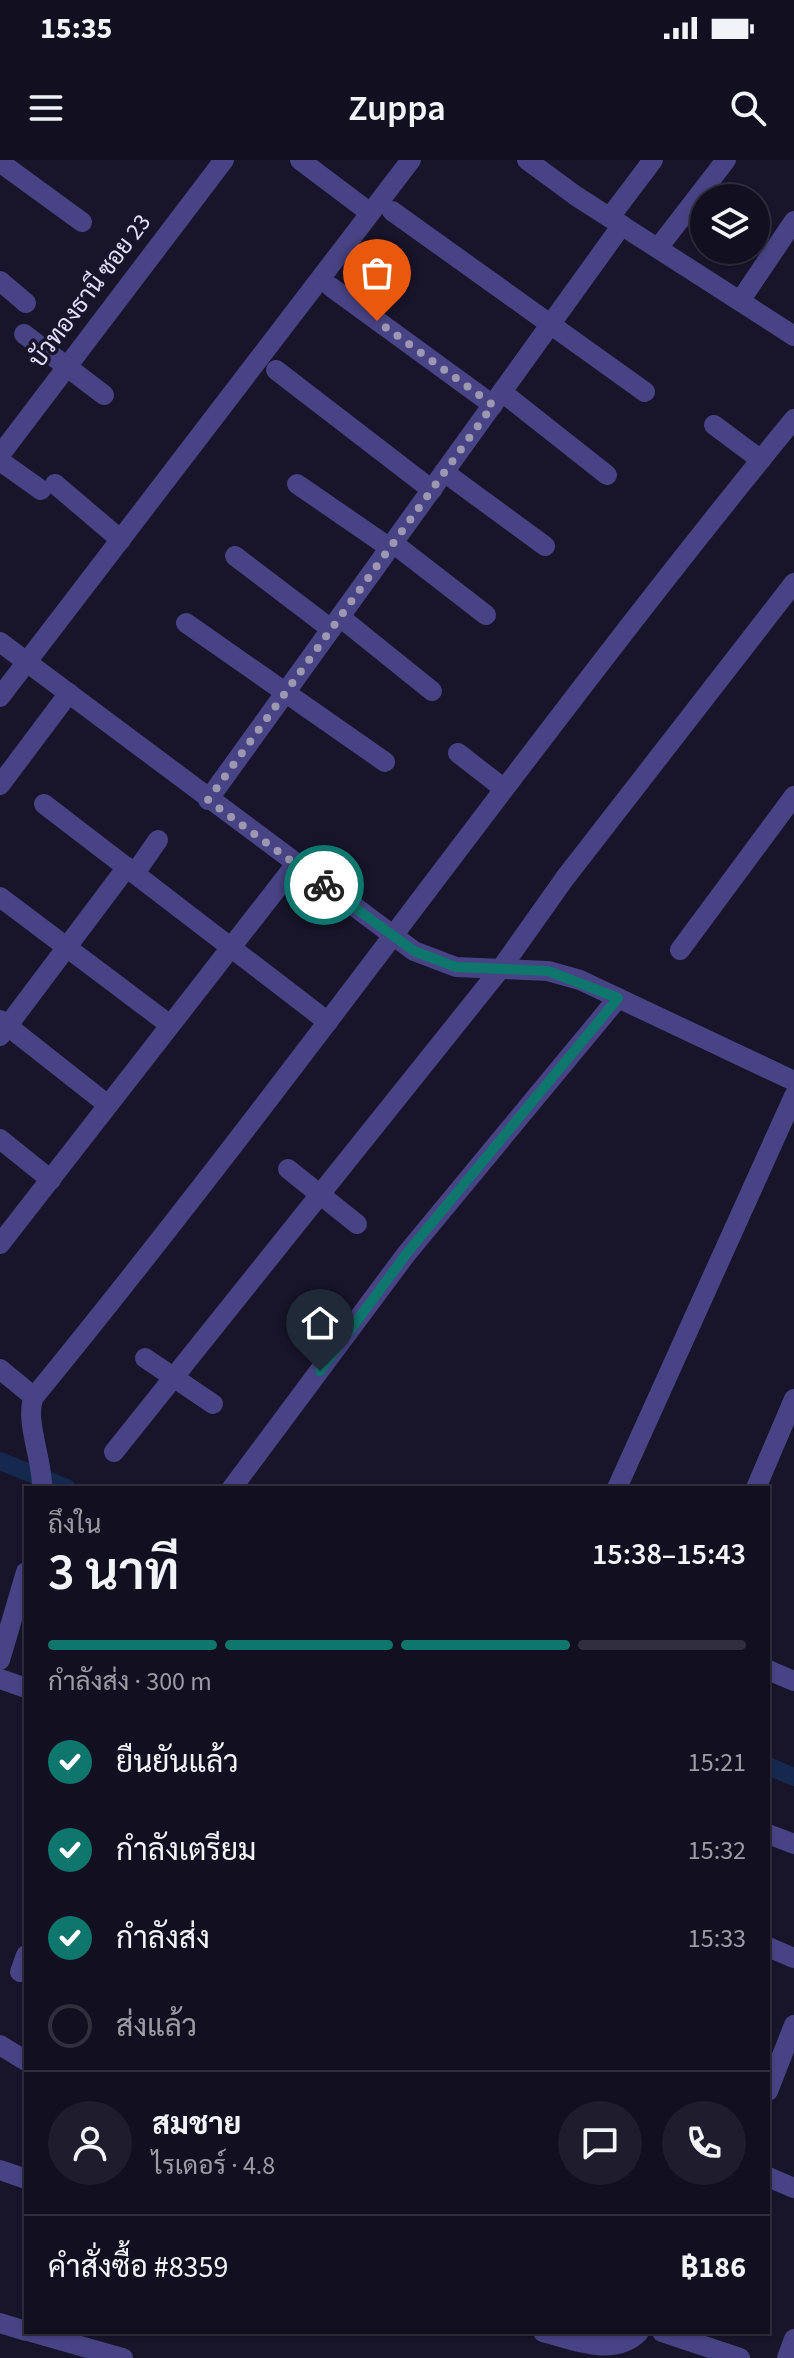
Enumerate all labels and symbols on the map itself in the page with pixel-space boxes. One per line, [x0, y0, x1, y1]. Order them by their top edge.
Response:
street label: บัวทองธานี ซอย 23 [21, 207, 159, 375]
pin [343, 239, 411, 321]
courier [284, 845, 364, 925]
pin [286, 1289, 354, 1371]

